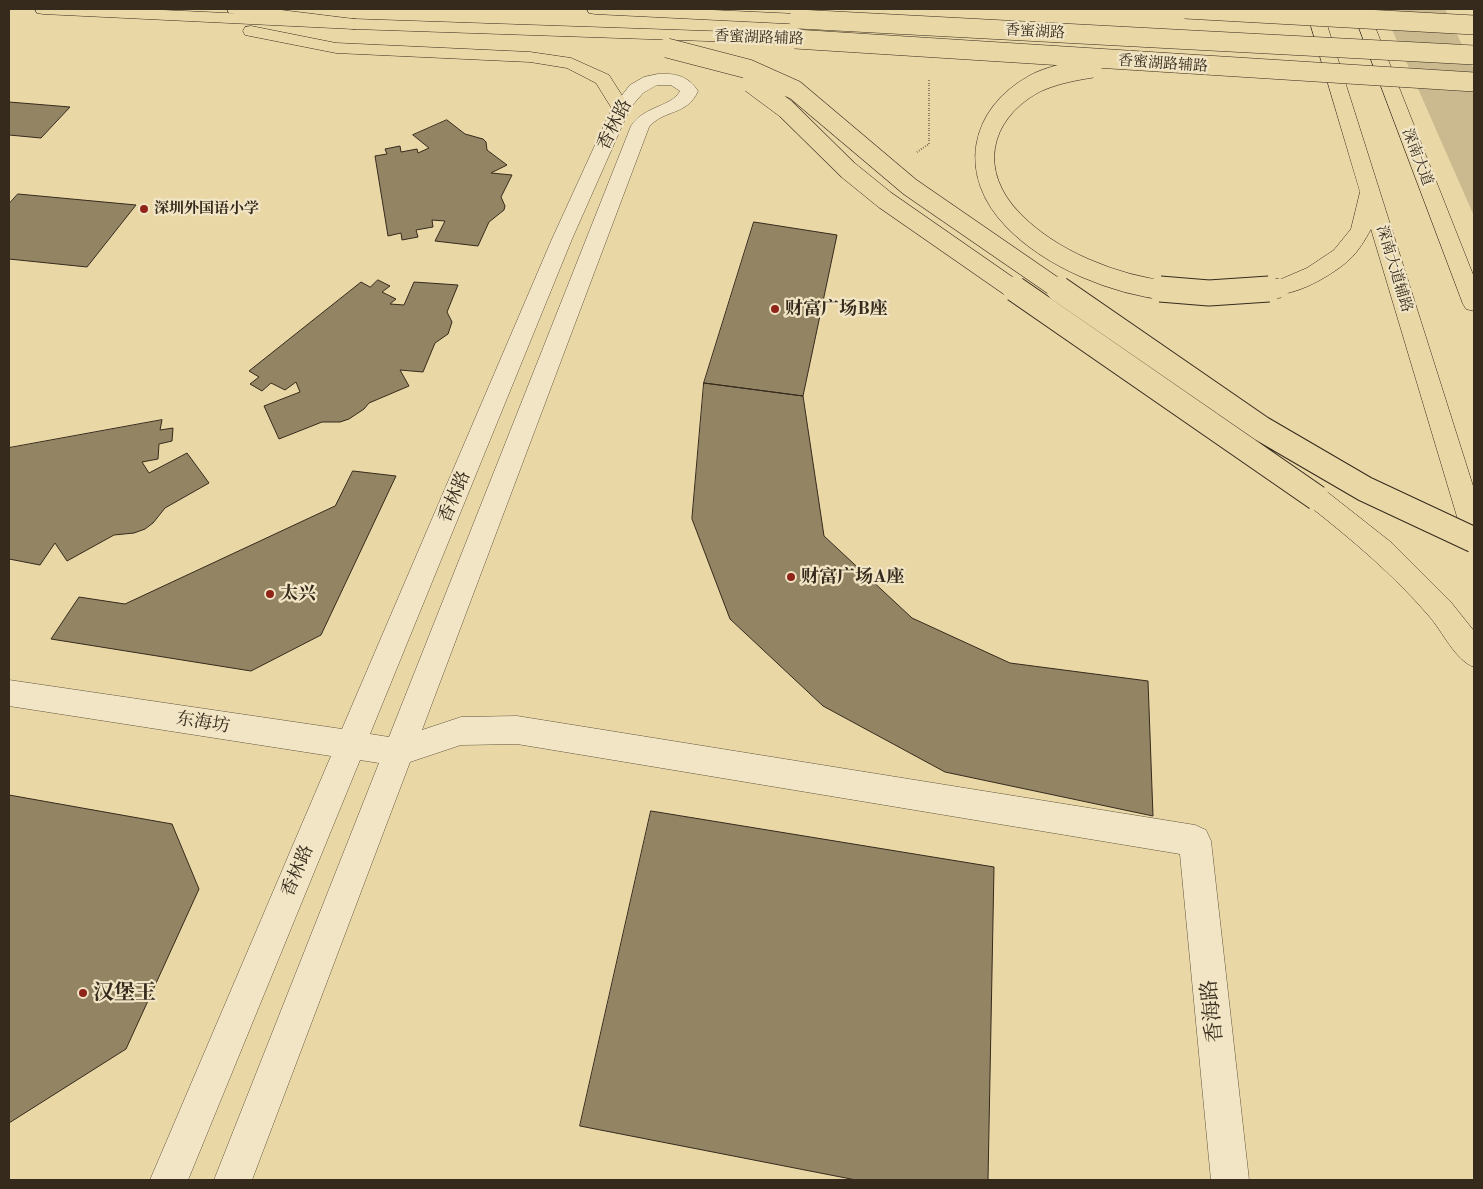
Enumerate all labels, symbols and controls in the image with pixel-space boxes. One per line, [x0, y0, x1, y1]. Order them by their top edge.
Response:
street label: 香蜜湖路 [1005, 21, 1065, 43]
street label: 香蜜湖路辅路 [714, 27, 804, 49]
street label: 香蜜湖路辅路 [1117, 52, 1209, 76]
street label: 香林路 [593, 96, 637, 154]
street label: 深南大道 [1398, 126, 1436, 188]
place label: 深圳外国语小学 [154, 200, 259, 218]
marker: 深圳外国语小学 [138, 203, 150, 215]
street label: 深南大道辅路 [1372, 223, 1416, 315]
place label: 财富广场B座 [785, 298, 888, 320]
marker: 财富广场B座 [769, 303, 781, 315]
street label: 香林路 [435, 468, 475, 526]
place label: 财富广场A座 [801, 566, 905, 588]
marker: 财富广场A座 [785, 571, 797, 583]
place label: 太兴 [280, 583, 316, 605]
marker: 太兴 [264, 588, 276, 600]
street label: 东海坊 [175, 708, 231, 738]
street label: 香林路 [278, 842, 318, 900]
street label: 香海路 [1197, 978, 1229, 1044]
place label: 汉堡王 [93, 980, 156, 1006]
marker: 汉堡王 [77, 987, 89, 999]

